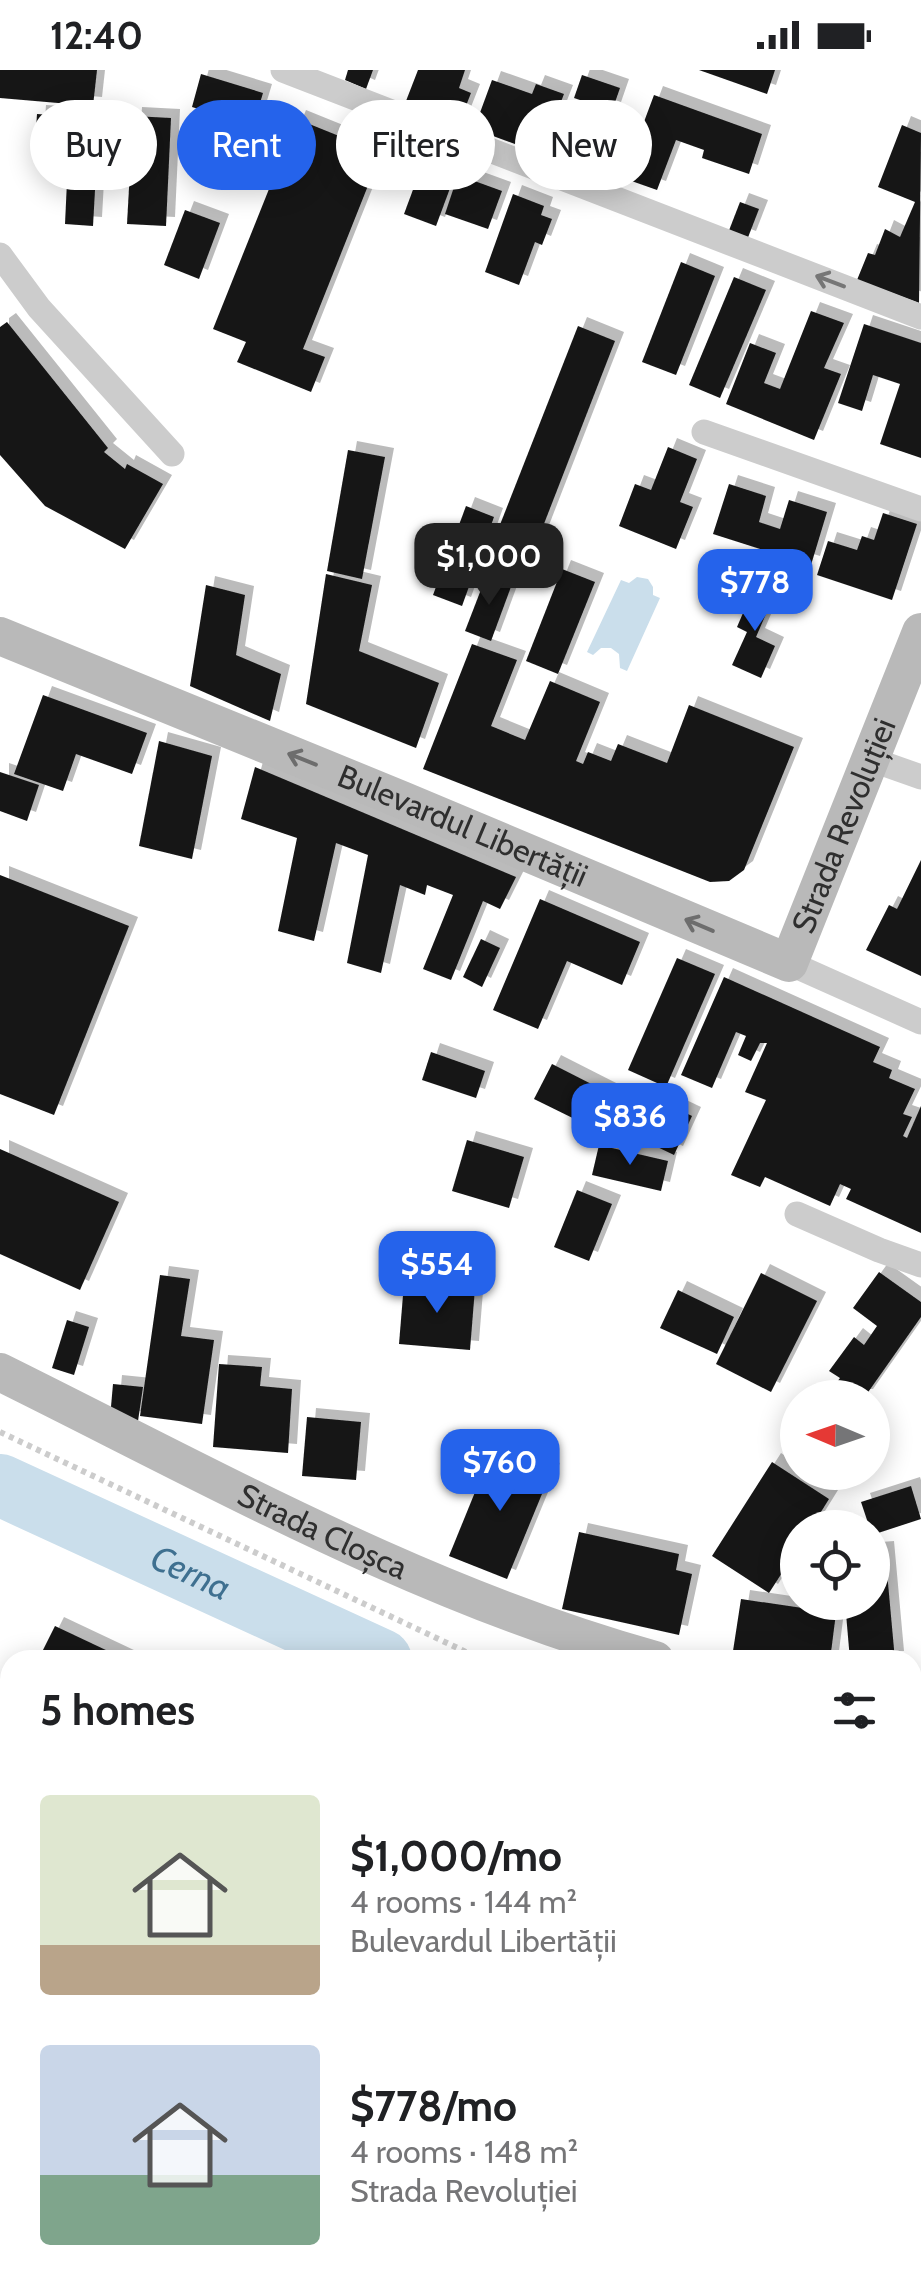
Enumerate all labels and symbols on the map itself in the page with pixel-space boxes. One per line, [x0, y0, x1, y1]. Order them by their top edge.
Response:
one-way arrow [815, 271, 846, 289]
pin: $1,000 [408, 523, 570, 608]
pin: $778 [696, 549, 814, 634]
street label: Strada Revoluției [783, 712, 904, 938]
one-way arrow [287, 749, 318, 767]
street label: Bulevardul Libertății [332, 756, 593, 895]
one-way arrow [684, 915, 715, 933]
pin: $836 [571, 1083, 689, 1168]
pin: $554 [378, 1231, 496, 1316]
north arrow [780, 1380, 890, 1490]
pin: $760 [441, 1429, 559, 1514]
street label: Strada Cloșca [232, 1475, 414, 1588]
water label: Cerna [144, 1535, 238, 1609]

